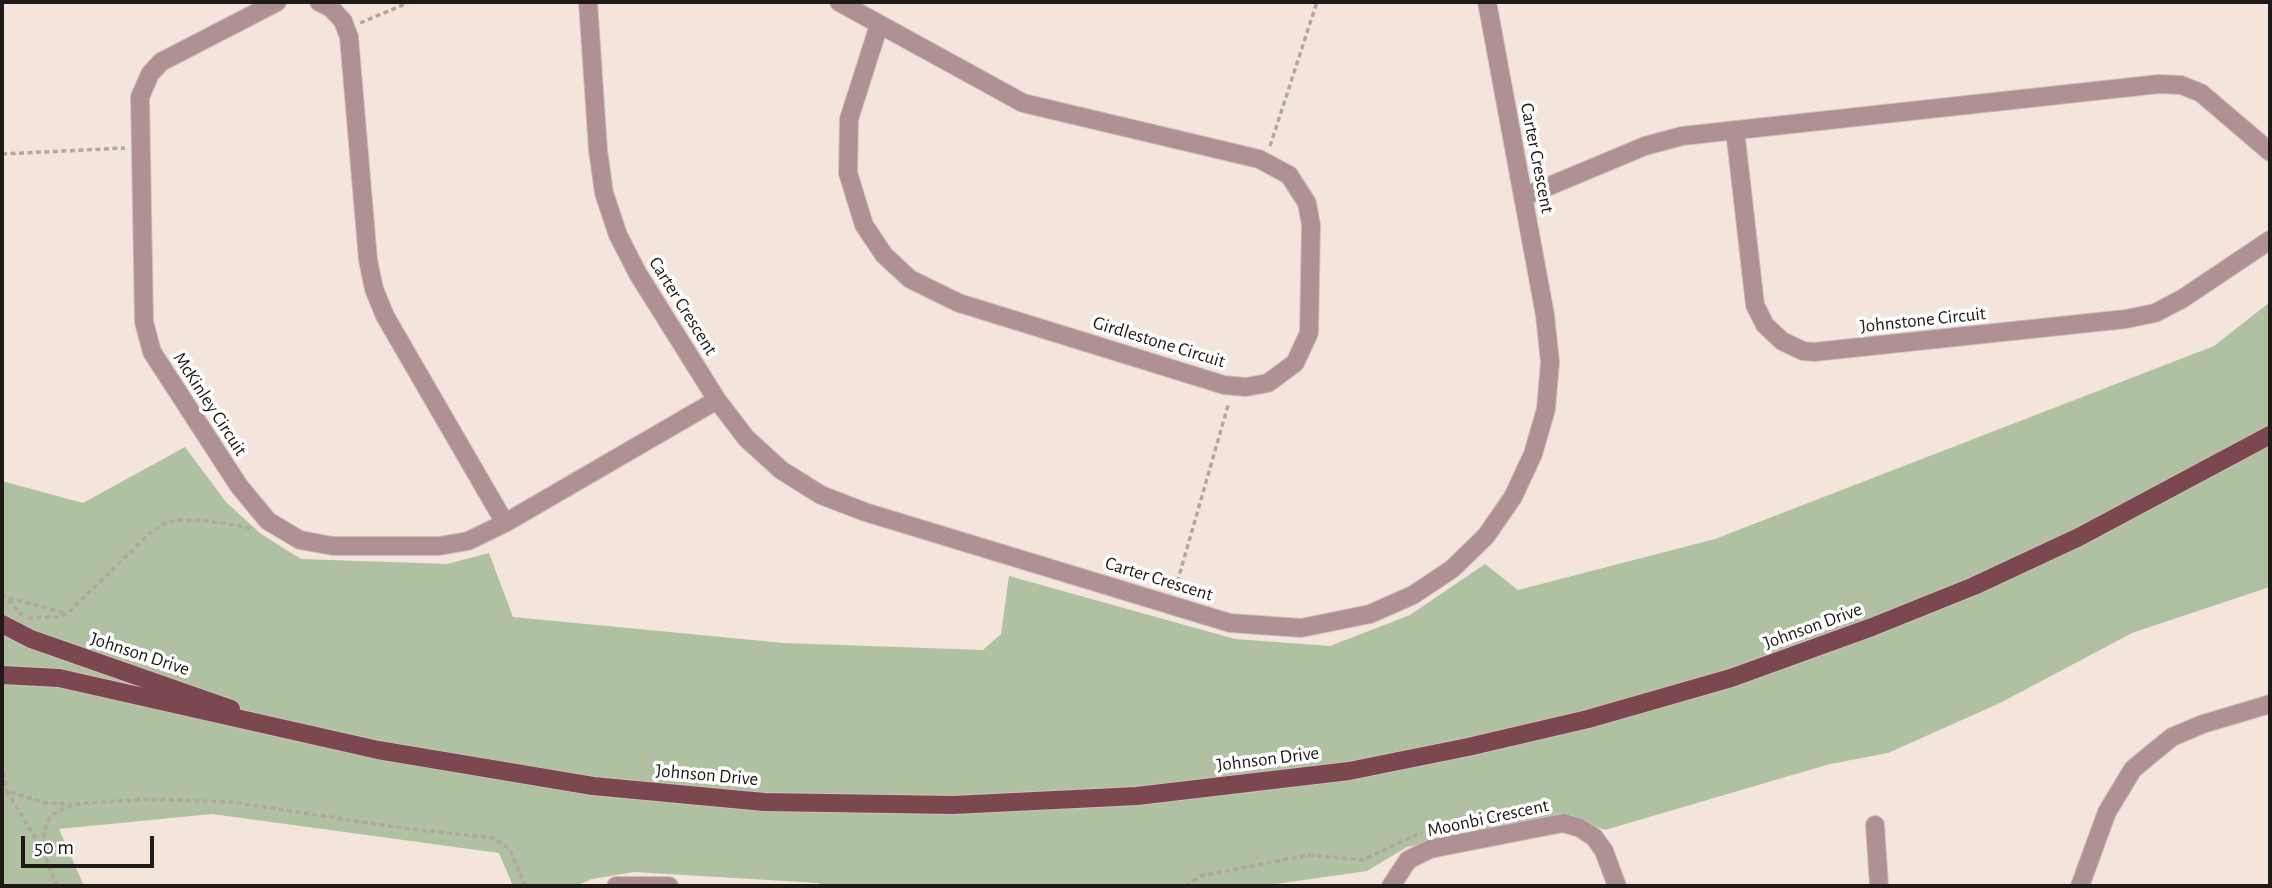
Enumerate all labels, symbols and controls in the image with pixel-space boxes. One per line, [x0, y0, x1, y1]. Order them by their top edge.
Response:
street label: Carter Crescent [1515, 101, 1559, 215]
street label: Carter Crescent [644, 253, 722, 359]
street label: Johnstone Circuit [1859, 302, 1987, 338]
street label: Girdlestone Circuit [1090, 311, 1228, 373]
street label: McKinley Circuit [168, 348, 252, 460]
street label: Carter Crescent [1102, 552, 1216, 606]
street label: Johnson Drive [1761, 598, 1865, 654]
street label: Johnson Drive [88, 627, 192, 681]
street label: Johnson Drive [1216, 741, 1320, 777]
street label: Johnson Drive [655, 759, 759, 791]
street label: Moonbi Crescent [1425, 794, 1551, 842]
scale bar [24, 822, 158, 866]
text: 50 m [34, 837, 74, 858]

